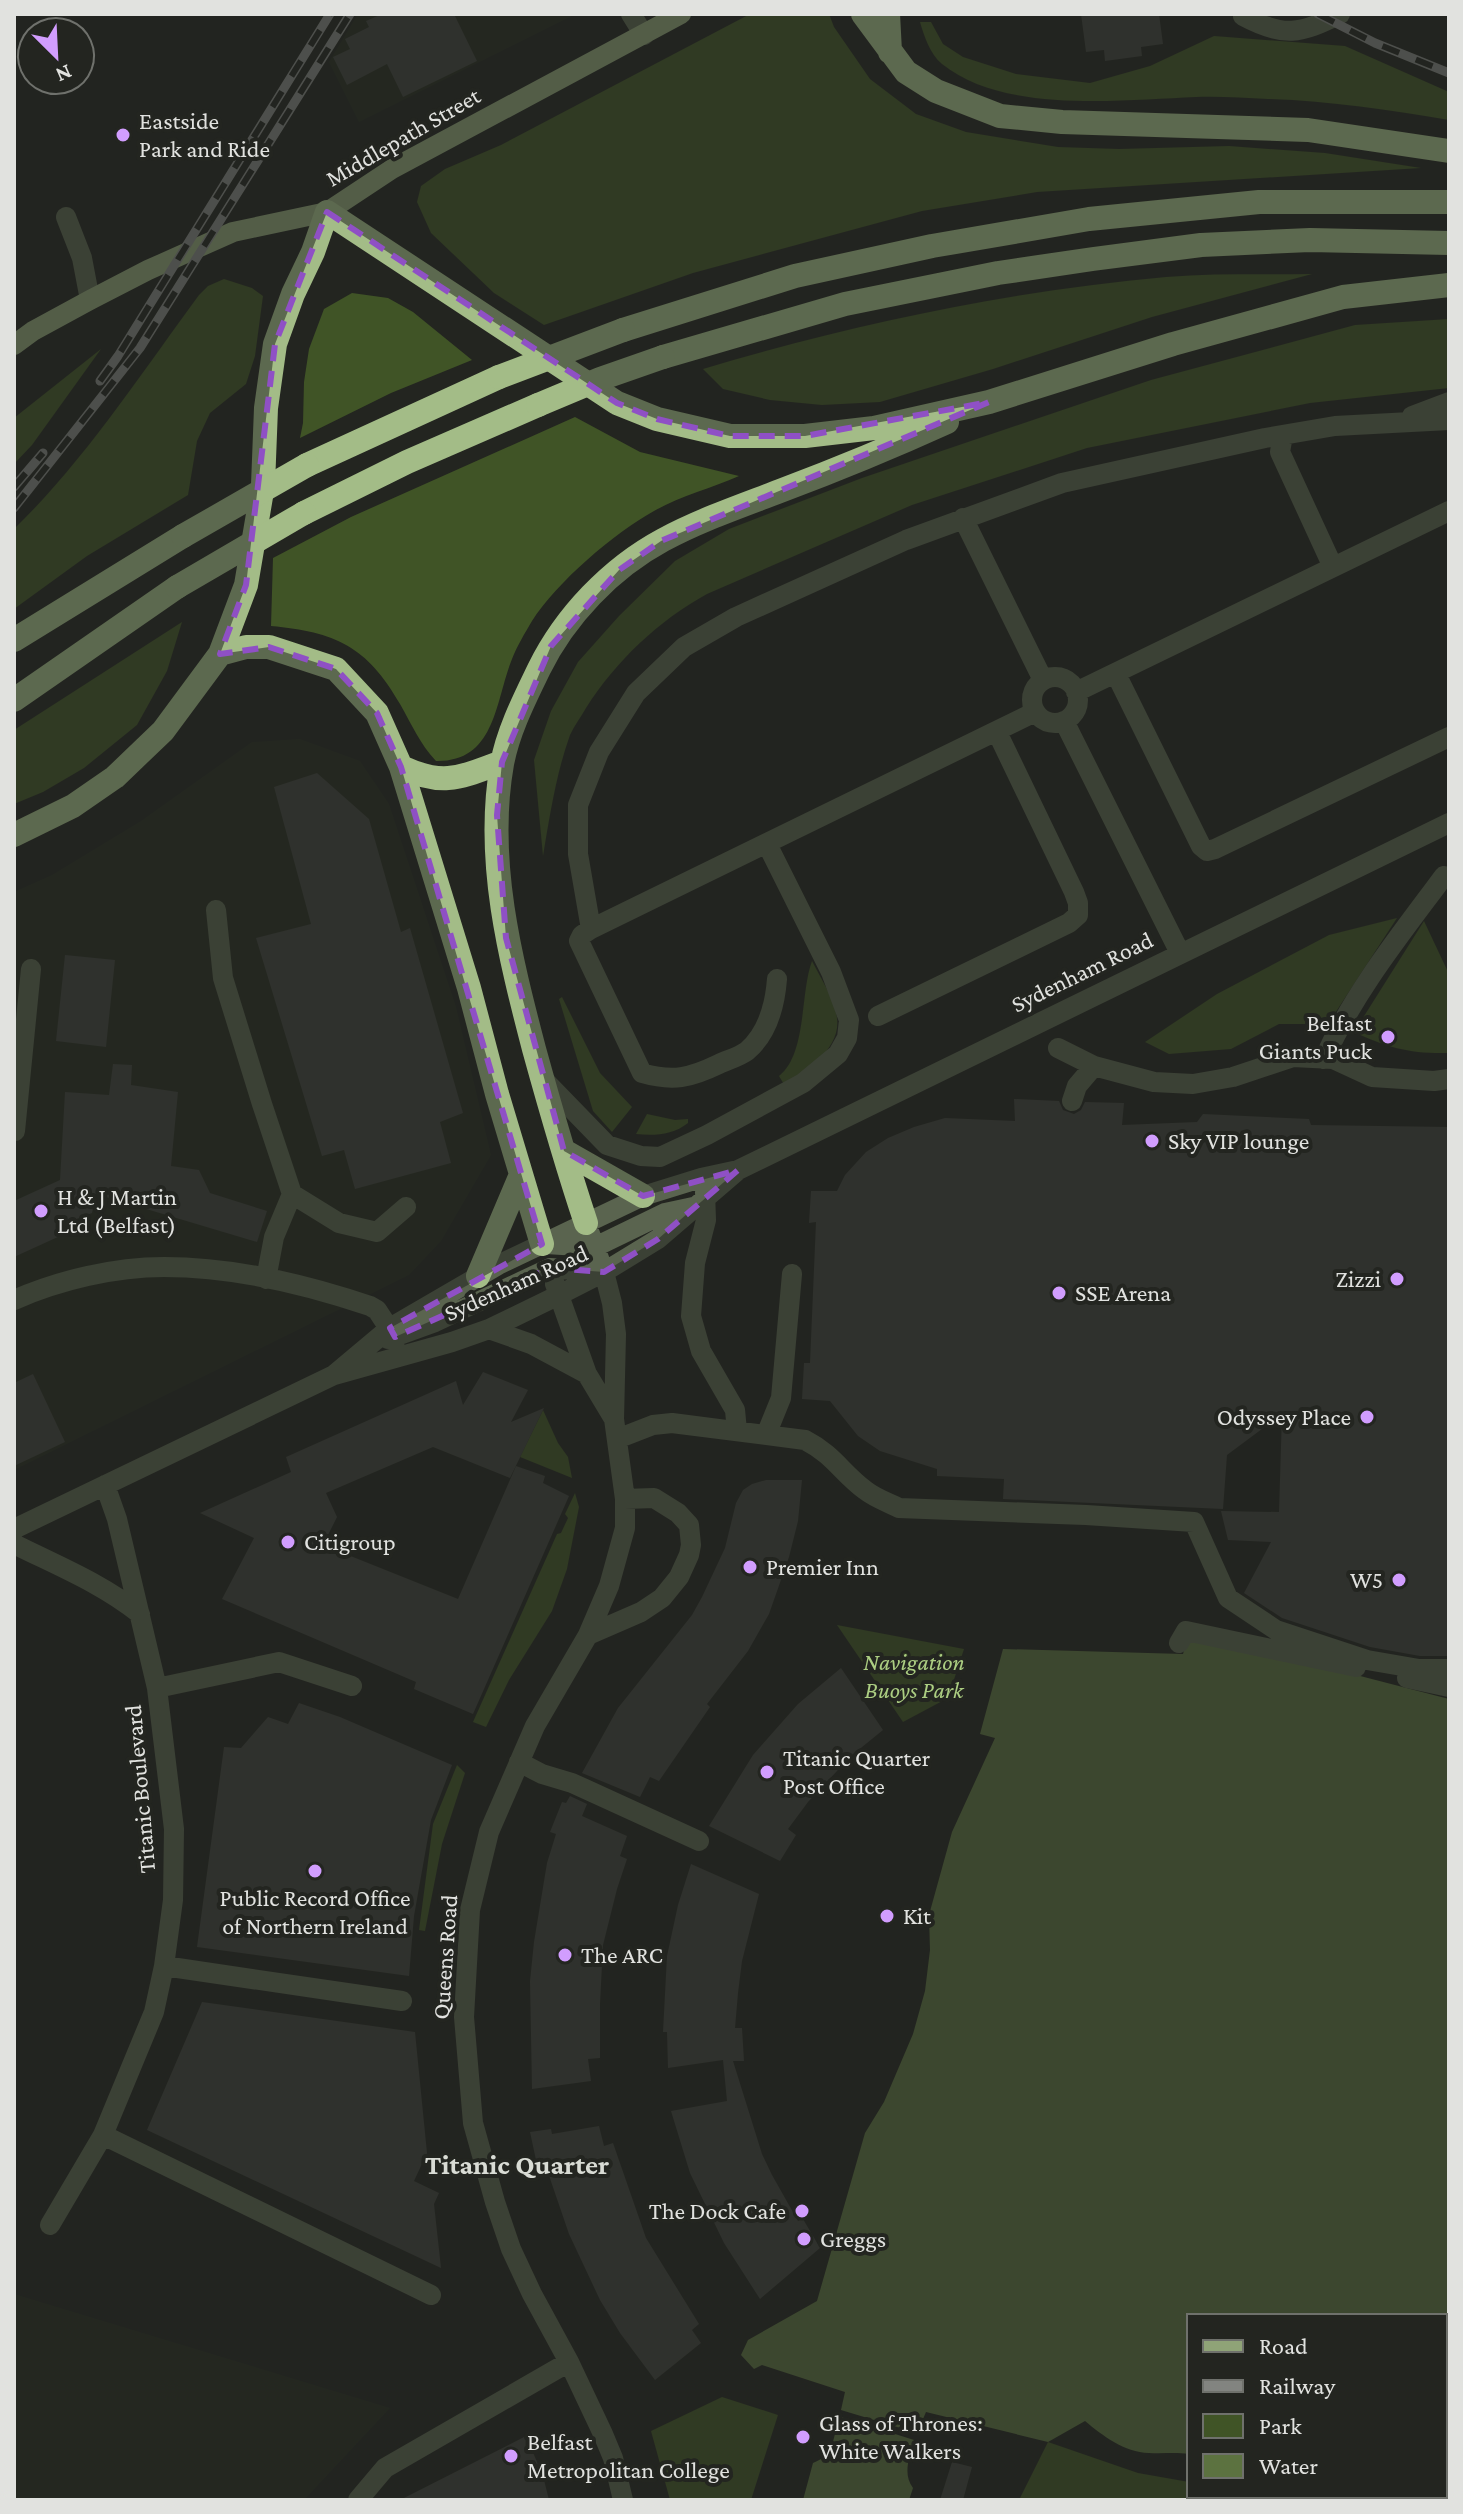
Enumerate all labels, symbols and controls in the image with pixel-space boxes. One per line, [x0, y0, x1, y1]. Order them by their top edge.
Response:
north arrow [16, 16, 96, 96]
text: N [52, 59, 76, 88]
street label: Middlepath Street [321, 81, 486, 192]
place label: Eastside Park and Ride [139, 107, 270, 162]
marker: Eastside Park and Ride [114, 126, 132, 144]
street label: Sydenham Road [1007, 925, 1157, 1018]
place label: Belfast Giants Puck [1259, 1009, 1373, 1064]
marker: Belfast Giants Puck [1379, 1028, 1397, 1046]
place label: Sky VIP lounge [1168, 1127, 1309, 1154]
marker: Sky VIP lounge [1143, 1132, 1161, 1150]
place label: H & J Martin Ltd (Belfast) [57, 1183, 177, 1239]
marker: H & J Martin Ltd (Belfast) [32, 1202, 50, 1220]
street label: Sydenham Road [440, 1239, 592, 1326]
place label: Zizzi [1336, 1265, 1381, 1292]
marker: Zizzi [1388, 1270, 1406, 1288]
place label: SSE Arena [1075, 1279, 1171, 1306]
marker: SSE Arena [1050, 1284, 1068, 1302]
place label: Odyssey Place [1217, 1403, 1351, 1430]
marker: Odyssey Place [1358, 1408, 1376, 1426]
place label: Citigroup [304, 1528, 396, 1555]
marker: Citigroup [279, 1533, 297, 1551]
place label: Premier Inn [766, 1553, 879, 1580]
marker: Premier Inn [741, 1558, 759, 1576]
place label: W5 [1350, 1566, 1383, 1593]
marker: W5 [1390, 1571, 1408, 1589]
park label: Navigation Buoys Park [863, 1648, 965, 1703]
street label: Titanic Boulevard [119, 1703, 160, 1874]
place label: Titanic Quarter Post Office [783, 1744, 931, 1799]
marker: Titanic Quarter Post Office [758, 1763, 776, 1781]
marker: Public Record Office of Northern Ireland [306, 1862, 324, 1880]
place label: Public Record Office of Northern Ireland [220, 1884, 411, 1939]
street label: Queens Road [427, 1893, 462, 2020]
place label: Kit [903, 1902, 932, 1929]
marker: Kit [878, 1907, 896, 1925]
place label: The ARC [581, 1941, 663, 1968]
marker: The ARC [556, 1946, 574, 1964]
district label: Titanic Quarter [425, 2149, 609, 2180]
place label: The Dock Cafe [649, 2197, 786, 2224]
marker: The Dock Cafe [793, 2202, 811, 2220]
place label: Greggs [820, 2225, 886, 2252]
marker: Greggs [795, 2230, 813, 2248]
legend [1187, 2314, 1447, 2498]
text: Road [1259, 2332, 1308, 2359]
text: Railway [1259, 2372, 1336, 2399]
place label: Glass of Thrones: White Walkers [819, 2409, 983, 2464]
text: Park [1259, 2412, 1302, 2439]
place label: Belfast Metropolitan College [527, 2428, 730, 2483]
marker: Glass of Thrones: White Walkers [794, 2428, 812, 2446]
marker: Belfast Metropolitan College [502, 2447, 520, 2465]
text: Water [1259, 2452, 1318, 2479]

